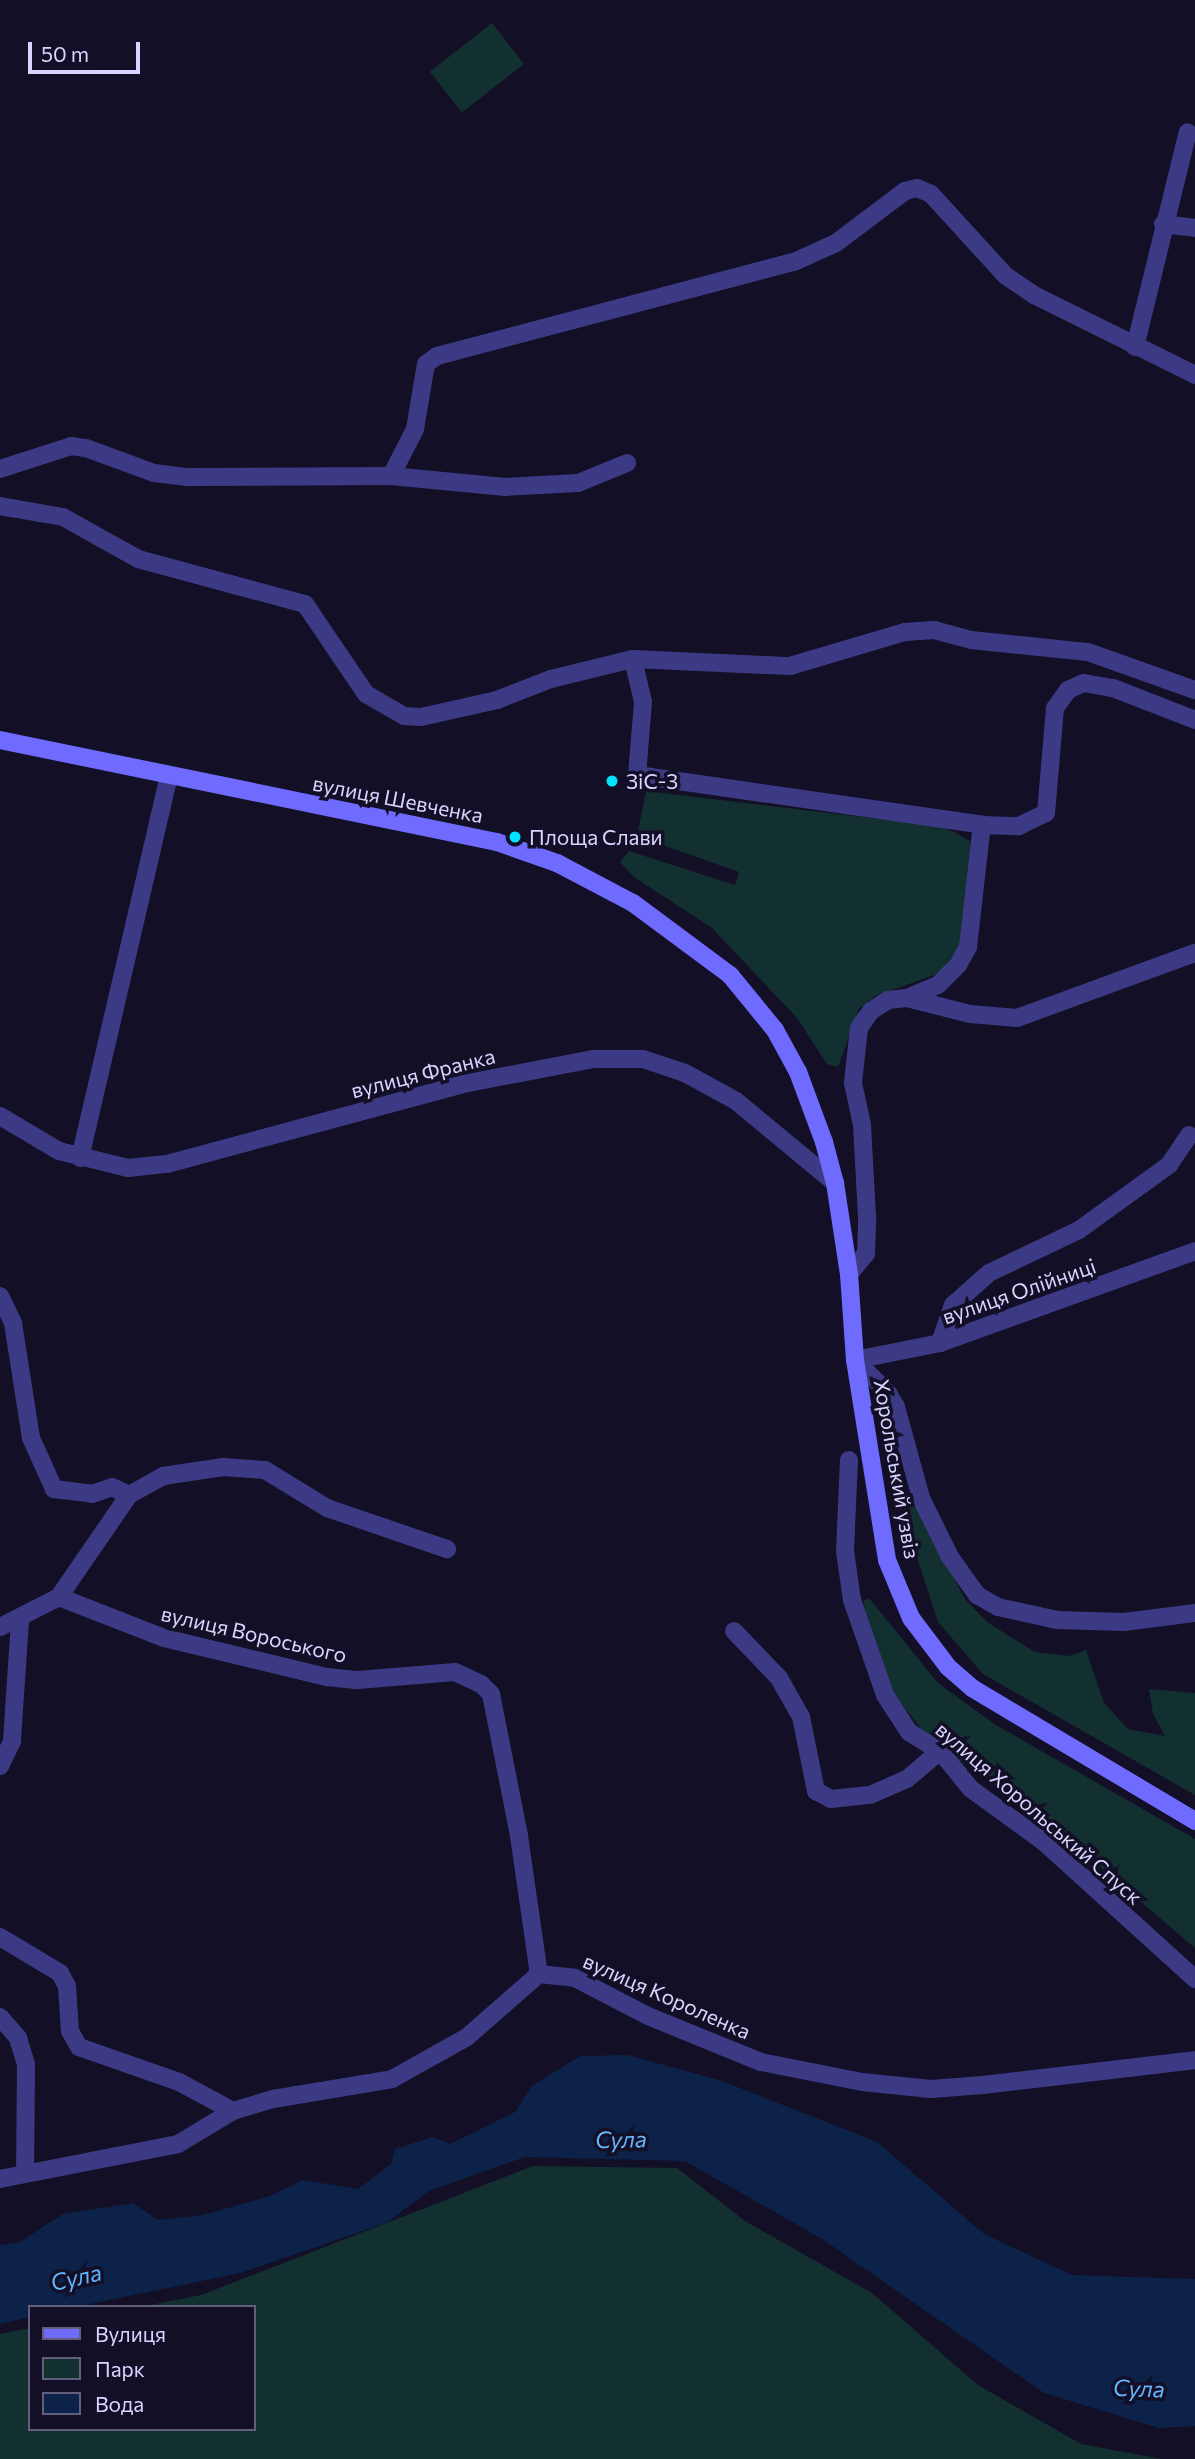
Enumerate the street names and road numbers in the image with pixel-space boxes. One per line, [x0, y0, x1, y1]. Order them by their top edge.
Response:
street label: вулиця Шевченка [311, 770, 485, 828]
street label: вулиця Франка [348, 1043, 498, 1103]
street label: вулиця Олійниці [939, 1253, 1099, 1329]
street label: Хорольський узвіз [869, 1377, 925, 1561]
street label: вулиця Вороського [159, 1600, 349, 1668]
street label: вулиця Хорольський Спуск [931, 1716, 1147, 1910]
street label: вулиця Короленка [579, 1948, 755, 2044]

